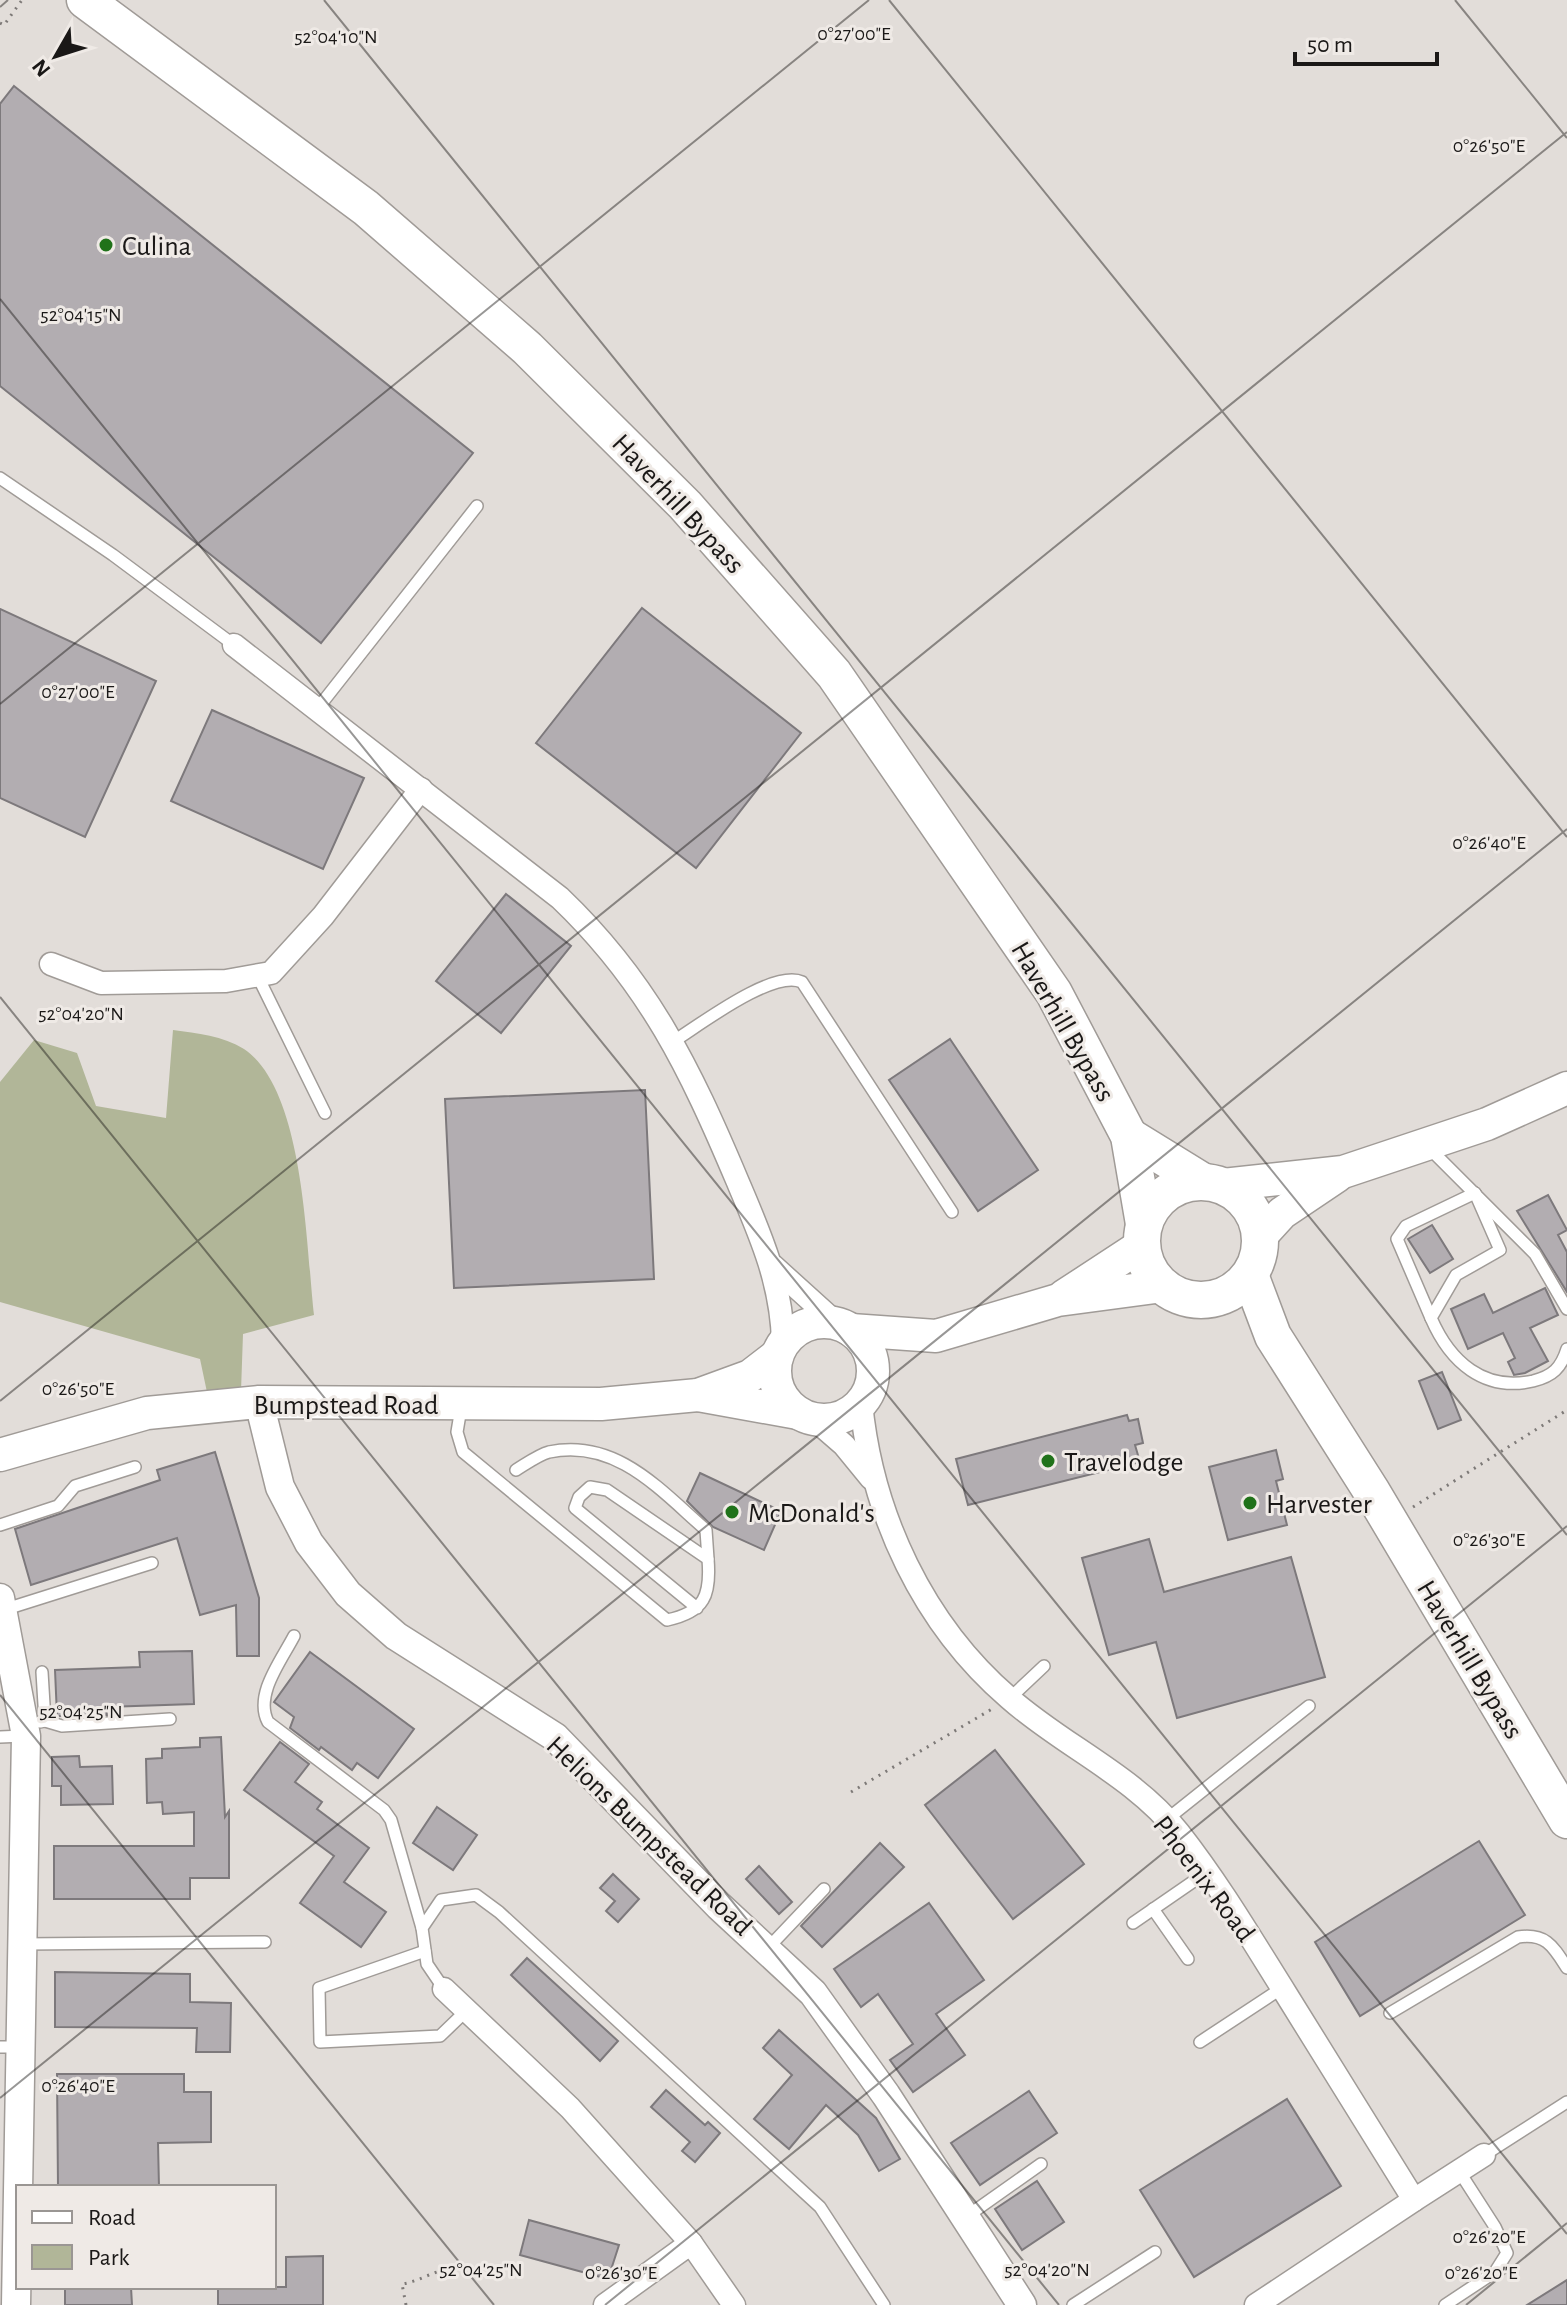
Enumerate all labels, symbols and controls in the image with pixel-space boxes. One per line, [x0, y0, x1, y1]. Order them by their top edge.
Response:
north arrow [16, 16, 96, 96]
scale bar [1295, 16, 1437, 66]
text: 0°27'00"E [817, 24, 891, 44]
text: 52°04'10"N [294, 27, 378, 47]
text: 50 m [1307, 33, 1353, 57]
text: N [28, 55, 55, 81]
text: 0°26'50"E [1453, 136, 1526, 156]
place label: Culina [122, 233, 192, 261]
marker: Culina [97, 236, 115, 254]
text: 52°04'15"N [40, 305, 122, 325]
street label: Haverhill Bypass [606, 429, 749, 579]
text: 0°27'00"E [41, 682, 115, 702]
text: 0°26'40"E [1452, 833, 1526, 853]
street label: Haverhill Bypass [1005, 937, 1119, 1107]
text: 52°04'20"N [38, 1004, 124, 1024]
text: 0°26'50"E [42, 1379, 115, 1399]
street label: Bumpstead Road [253, 1392, 439, 1420]
place label: Travelodge [1064, 1449, 1183, 1477]
marker: Travelodge [1039, 1452, 1057, 1470]
place label: Harvester [1266, 1491, 1372, 1519]
marker: Harvester [1241, 1494, 1259, 1512]
place label: McDonald's [748, 1500, 875, 1528]
marker: McDonald's [723, 1503, 741, 1521]
text: 0°26'30"E [1453, 1530, 1525, 1550]
street label: Haverhill Bypass [1411, 1576, 1527, 1744]
text: 52°04'25"N [39, 1702, 123, 1722]
street label: Helions Bumpstead Road [541, 1731, 757, 1941]
street label: Phoenix Road [1147, 1811, 1260, 1947]
text: 0°26'40"E [41, 2076, 115, 2096]
legend [16, 2185, 276, 2289]
text: Road [88, 2206, 136, 2230]
text: 0°26'20"E [1452, 2227, 1526, 2247]
text: Park [88, 2246, 129, 2270]
text: 52°04'25"N [439, 2260, 523, 2280]
text: 52°04'20"N [1004, 2260, 1090, 2280]
text: 0°26'30"E [585, 2263, 657, 2283]
text: 0°26'20"E [1444, 2263, 1518, 2283]

